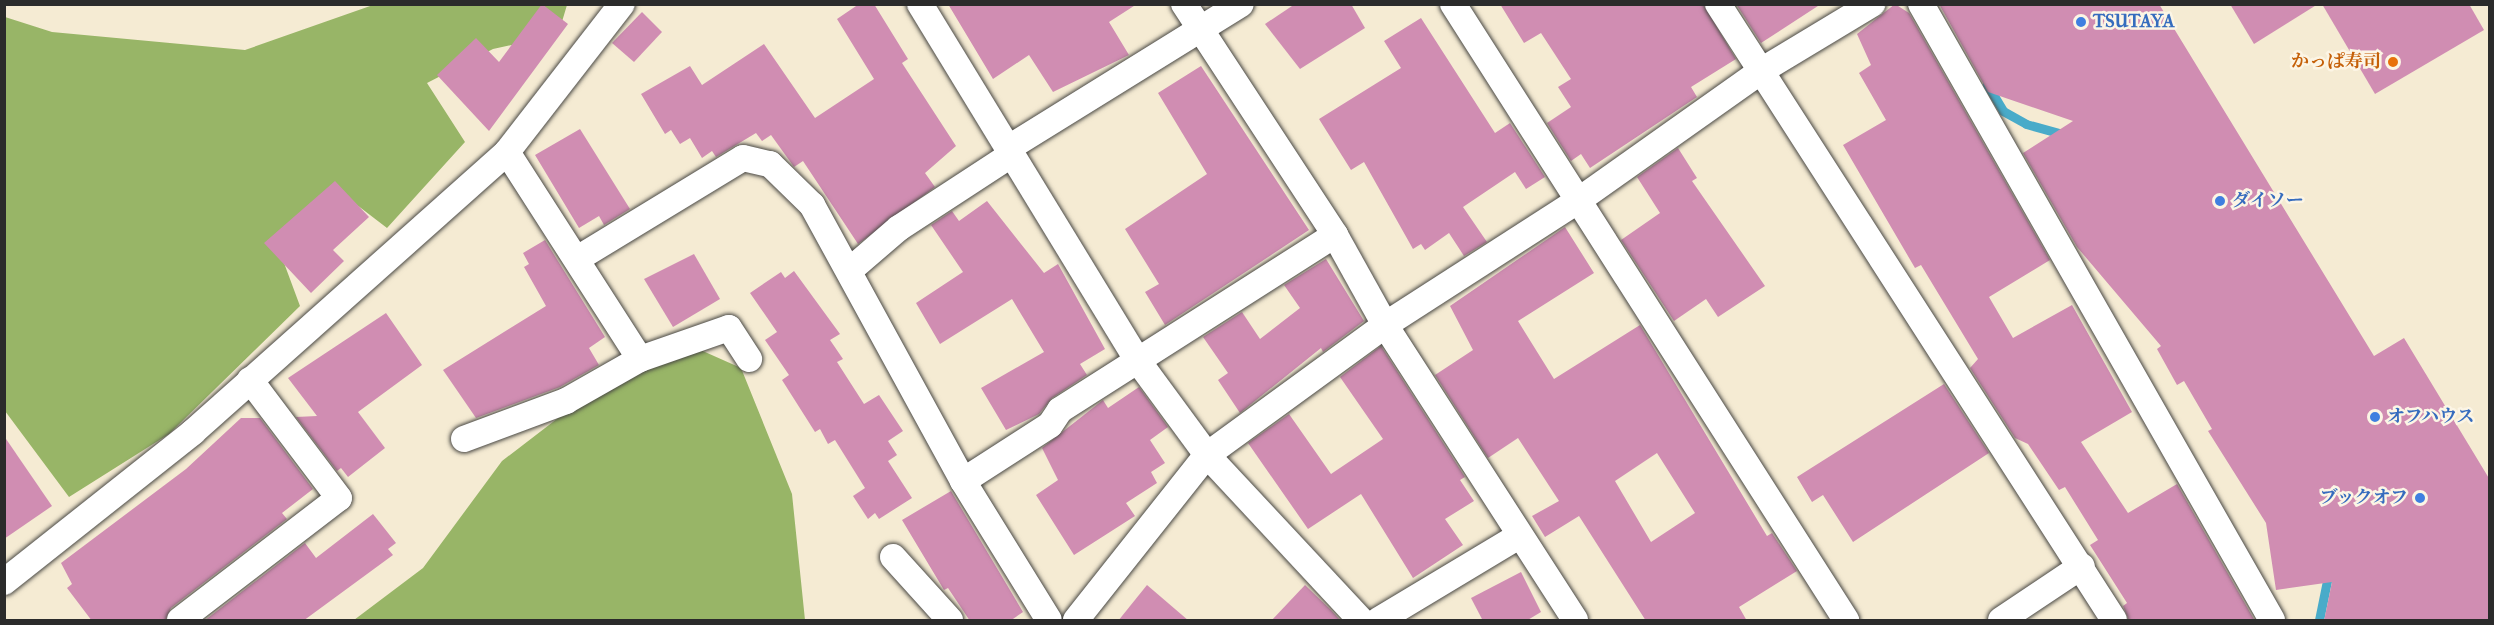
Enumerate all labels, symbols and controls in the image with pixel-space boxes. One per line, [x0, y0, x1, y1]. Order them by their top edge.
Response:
place label: TSUTAYA [2093, 11, 2175, 33]
marker: TSUTAYA [2074, 15, 2088, 29]
place label: かっぱ寿司 [2291, 51, 2381, 73]
marker: かっぱ寿司 [2386, 55, 2400, 69]
place label: ダイソー [2232, 190, 2304, 212]
marker: ダイソー [2213, 194, 2227, 208]
place label: オフハウス [2387, 406, 2477, 428]
marker: オフハウス [2368, 410, 2382, 424]
place label: ブックオフ [2318, 487, 2408, 509]
marker: ブックオフ [2413, 491, 2427, 505]

